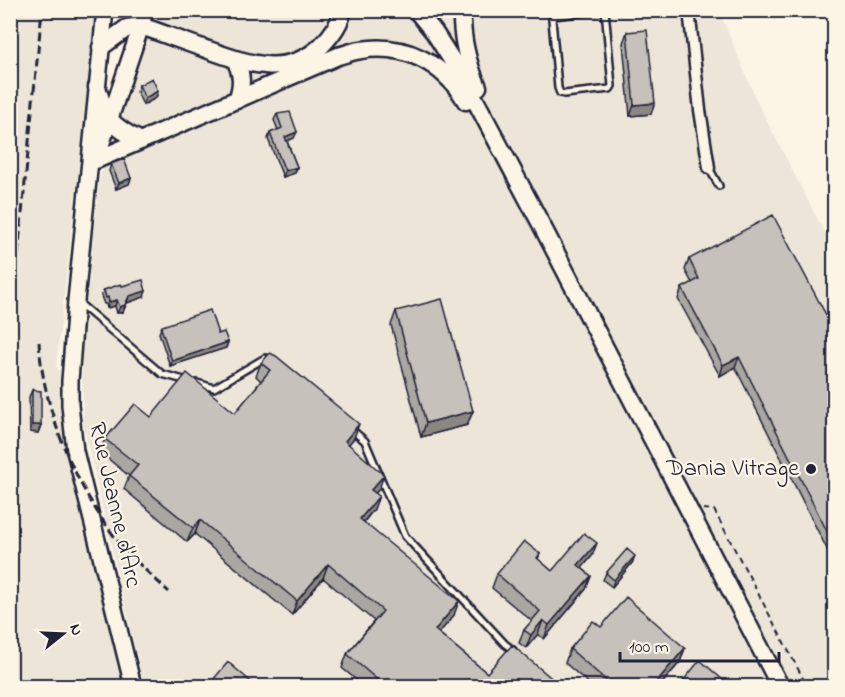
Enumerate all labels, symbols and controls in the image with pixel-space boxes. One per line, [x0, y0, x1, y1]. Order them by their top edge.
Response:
street label: Rue Jeanne d'Arc [78, 419, 150, 591]
place label: Dania Vitrage [665, 452, 799, 487]
marker: Dania Vitrage [804, 462, 818, 476]
north arrow [33, 604, 93, 664]
text: N [62, 621, 89, 639]
scale bar [620, 625, 779, 663]
text: 100 m [629, 635, 669, 661]

